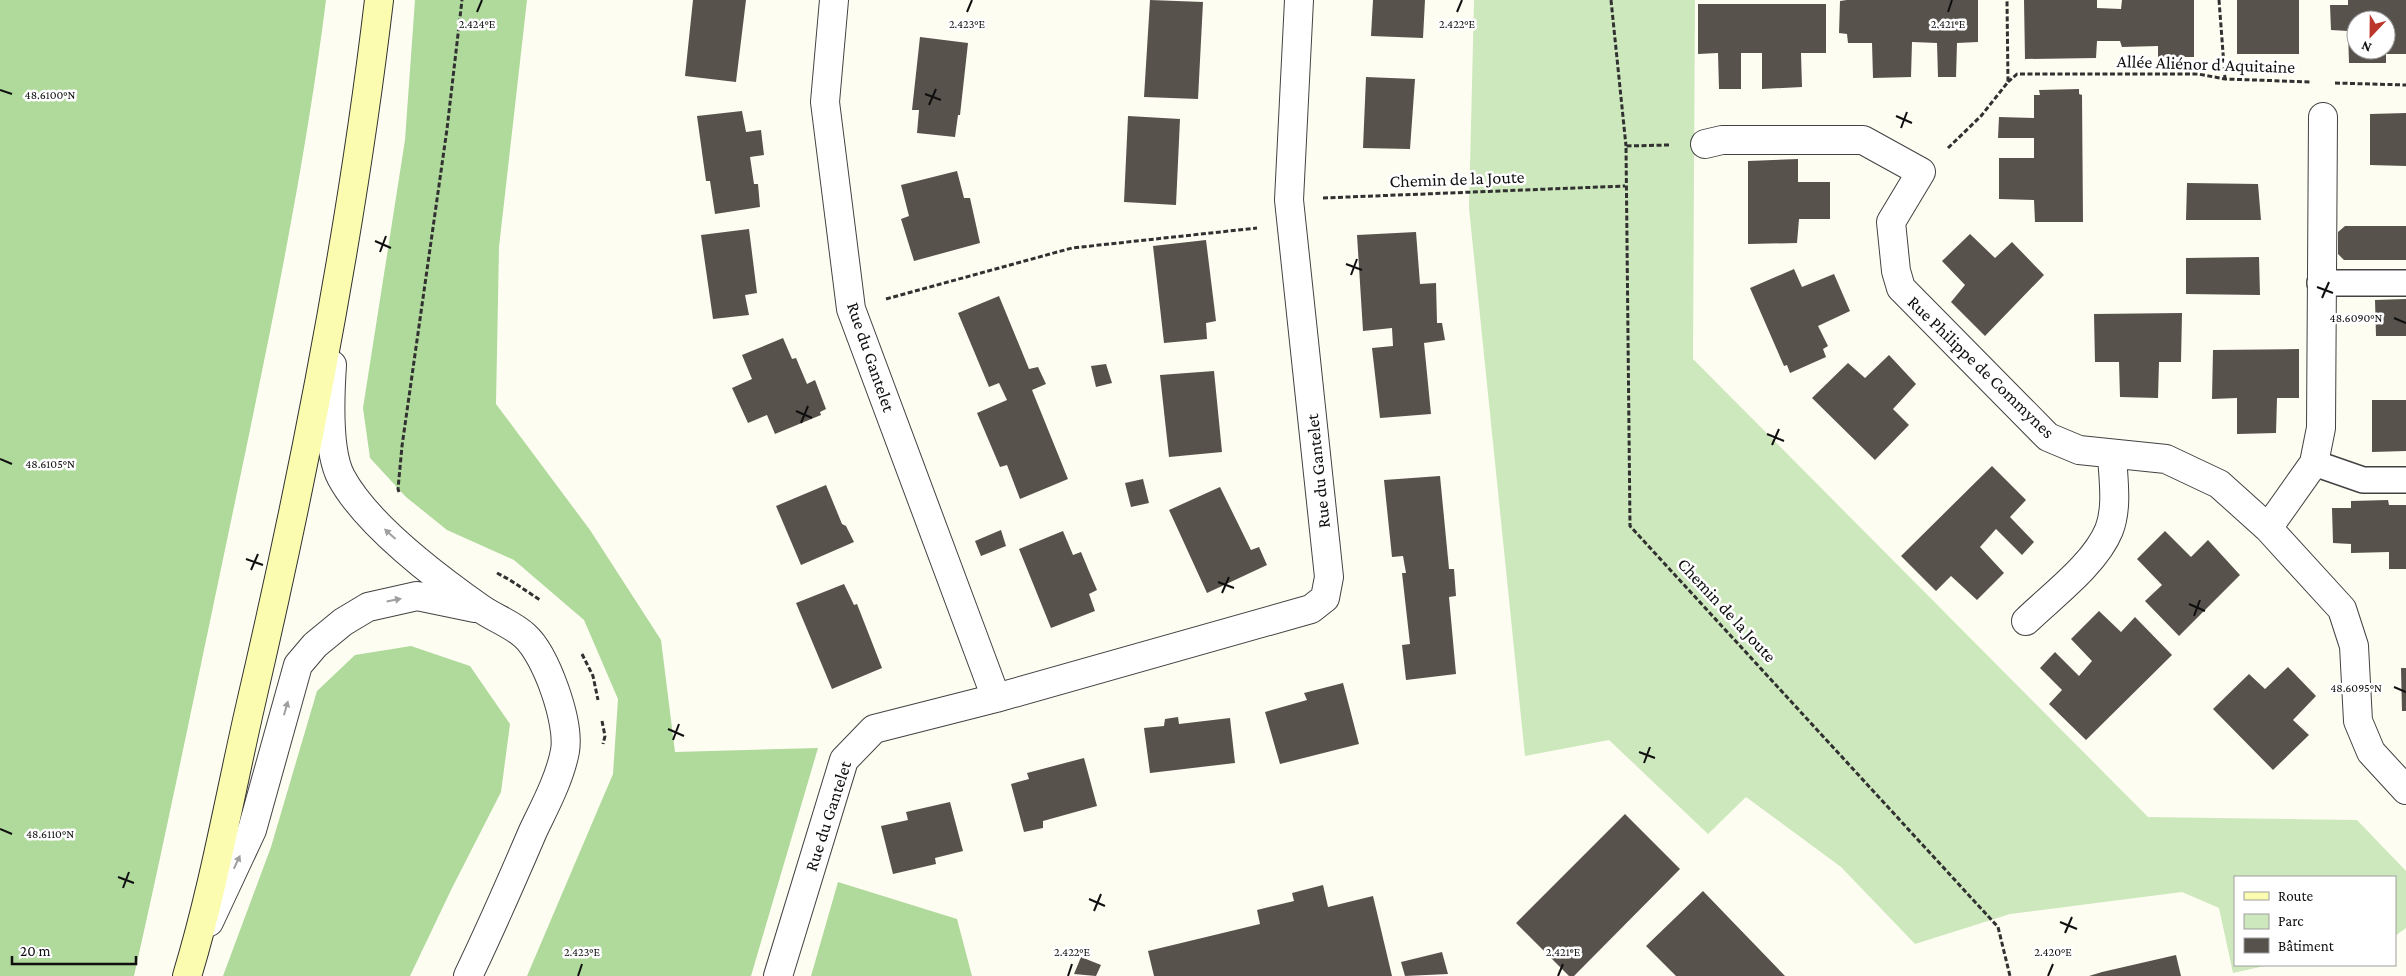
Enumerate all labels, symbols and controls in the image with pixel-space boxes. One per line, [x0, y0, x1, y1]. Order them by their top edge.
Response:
north arrow [2346, 10, 2396, 60]
text: 2.424°E [459, 17, 496, 31]
text: 2.423°E [949, 17, 986, 31]
text: 2.422°E [1439, 17, 1476, 31]
text: 2.421°E [1931, 17, 1966, 31]
text: N [2358, 38, 2374, 56]
street label: Allée Aliénor d'Aquitaine [2116, 51, 2296, 77]
text: 48.6100°N [25, 88, 76, 102]
street label: Chemin de la Joute [1389, 167, 1525, 191]
street label: Rue Philippe de Commynes [1904, 292, 2058, 442]
street label: Rue du Gantelet [843, 300, 899, 415]
text: 48.6090°N [2330, 311, 2383, 325]
street label: Rue du Gantelet [1302, 412, 1334, 529]
text: 48.6105°N [25, 457, 75, 471]
one-way arrow [384, 528, 396, 540]
street label: Chemin de la Joute [1674, 554, 1780, 666]
one-way arrow [386, 596, 402, 604]
text: 48.6095°N [2330, 681, 2382, 695]
one-way arrow [283, 700, 291, 715]
street label: Rue du Gantelet [801, 757, 856, 874]
text: 48.6110°N [26, 827, 74, 841]
one-way arrow [233, 855, 241, 869]
legend [2234, 876, 2396, 966]
text: Route [2278, 888, 2313, 904]
text: Parc [2278, 913, 2304, 929]
scale bar [12, 934, 136, 966]
text: Bâtiment [2278, 938, 2335, 954]
text: 20 m [20, 943, 51, 959]
text: 2.423°E [564, 945, 601, 959]
text: 2.422°E [1054, 945, 1091, 959]
text: 2.421°E [1546, 945, 1581, 959]
text: 2.420°E [2034, 945, 2072, 959]

